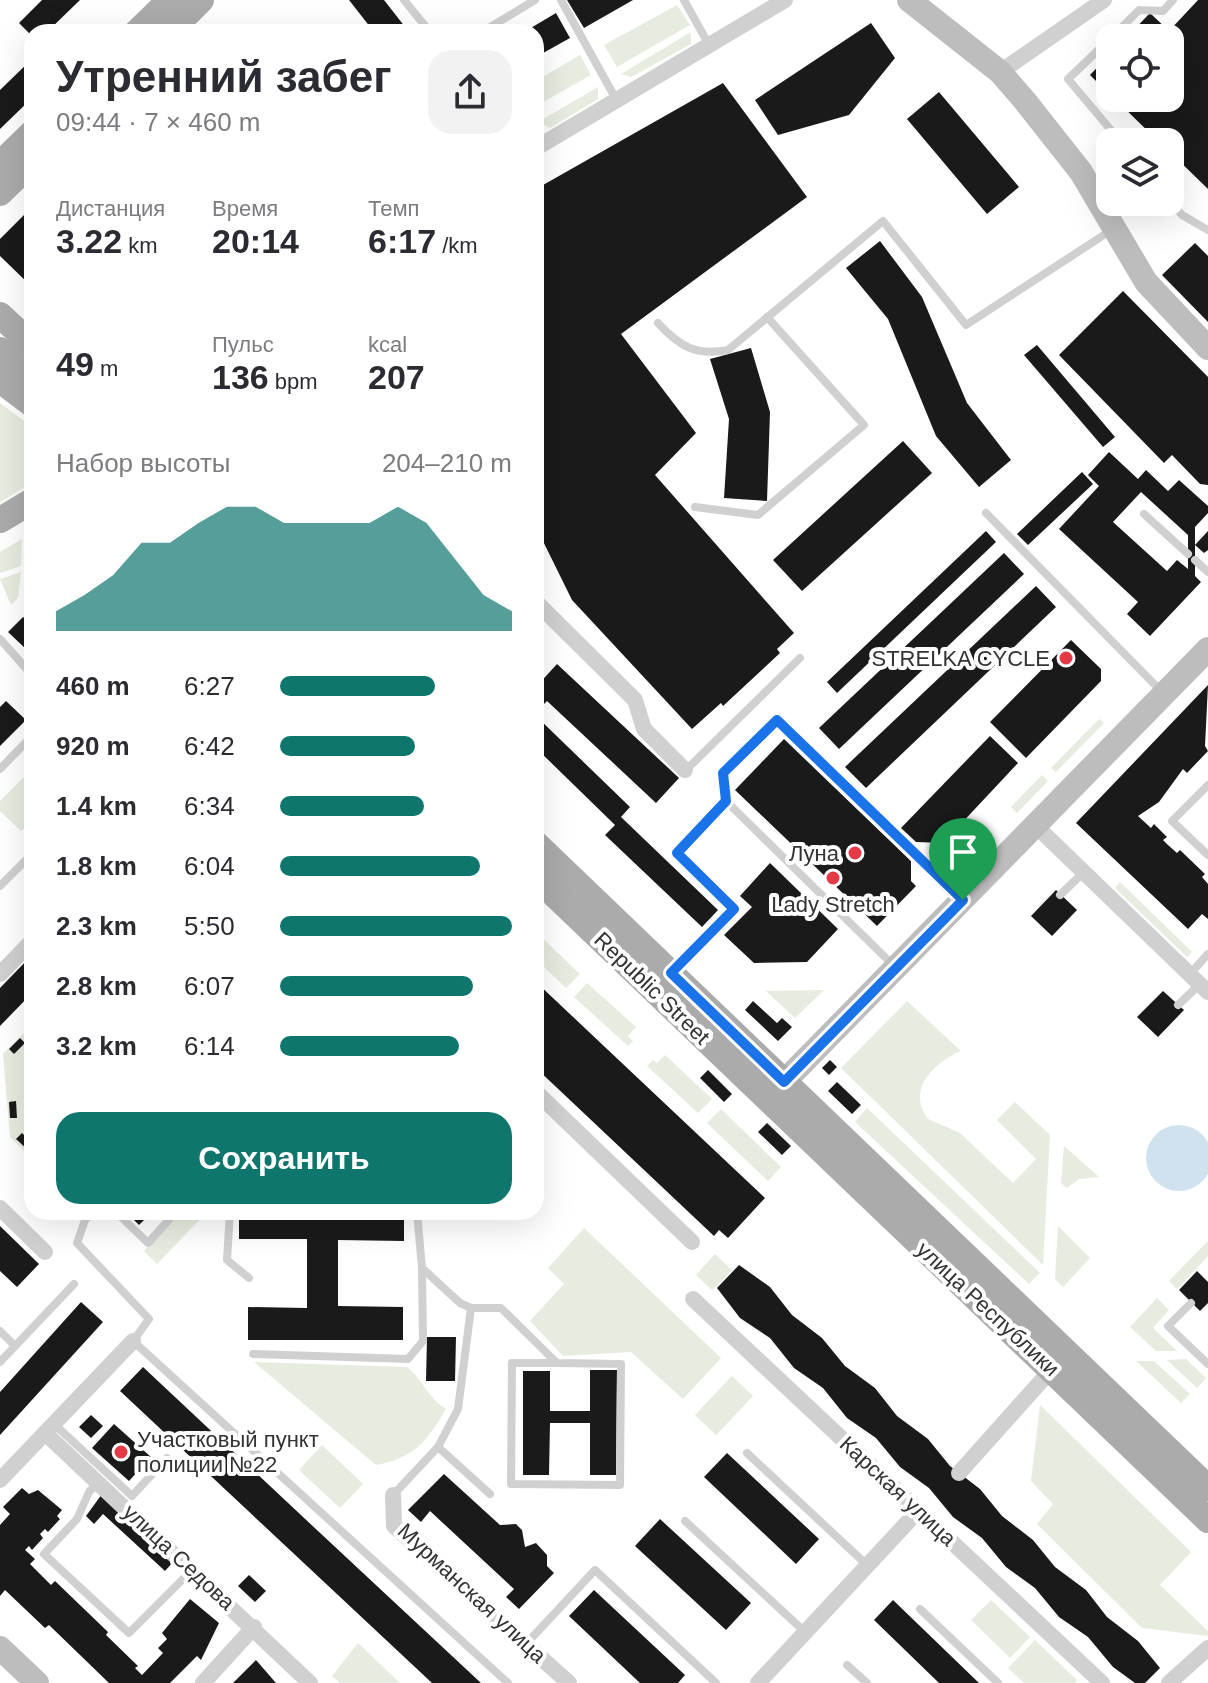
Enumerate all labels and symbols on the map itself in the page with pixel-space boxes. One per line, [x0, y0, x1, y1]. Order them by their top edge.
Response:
place label: STRELKA CYCLE [871, 646, 1050, 671]
marker: STRELKA CYCLE [1057, 649, 1075, 667]
pin [929, 818, 997, 900]
place label: Луна [789, 841, 840, 866]
marker: Луна [846, 844, 864, 862]
marker: Lady Stretch [824, 869, 842, 887]
place label: Lady Stretch [771, 892, 895, 917]
street label: Republic Street [589, 927, 715, 1049]
street label: улица Республики [912, 1237, 1064, 1381]
place label: Участковый пункт полиции №22 [137, 1427, 319, 1477]
street label: Карская улица [835, 1431, 962, 1552]
marker: Участковый пункт полиции №22 [112, 1443, 130, 1461]
street label: улица Седова [118, 1499, 240, 1615]
street label: Мурманская улица [393, 1518, 552, 1668]

